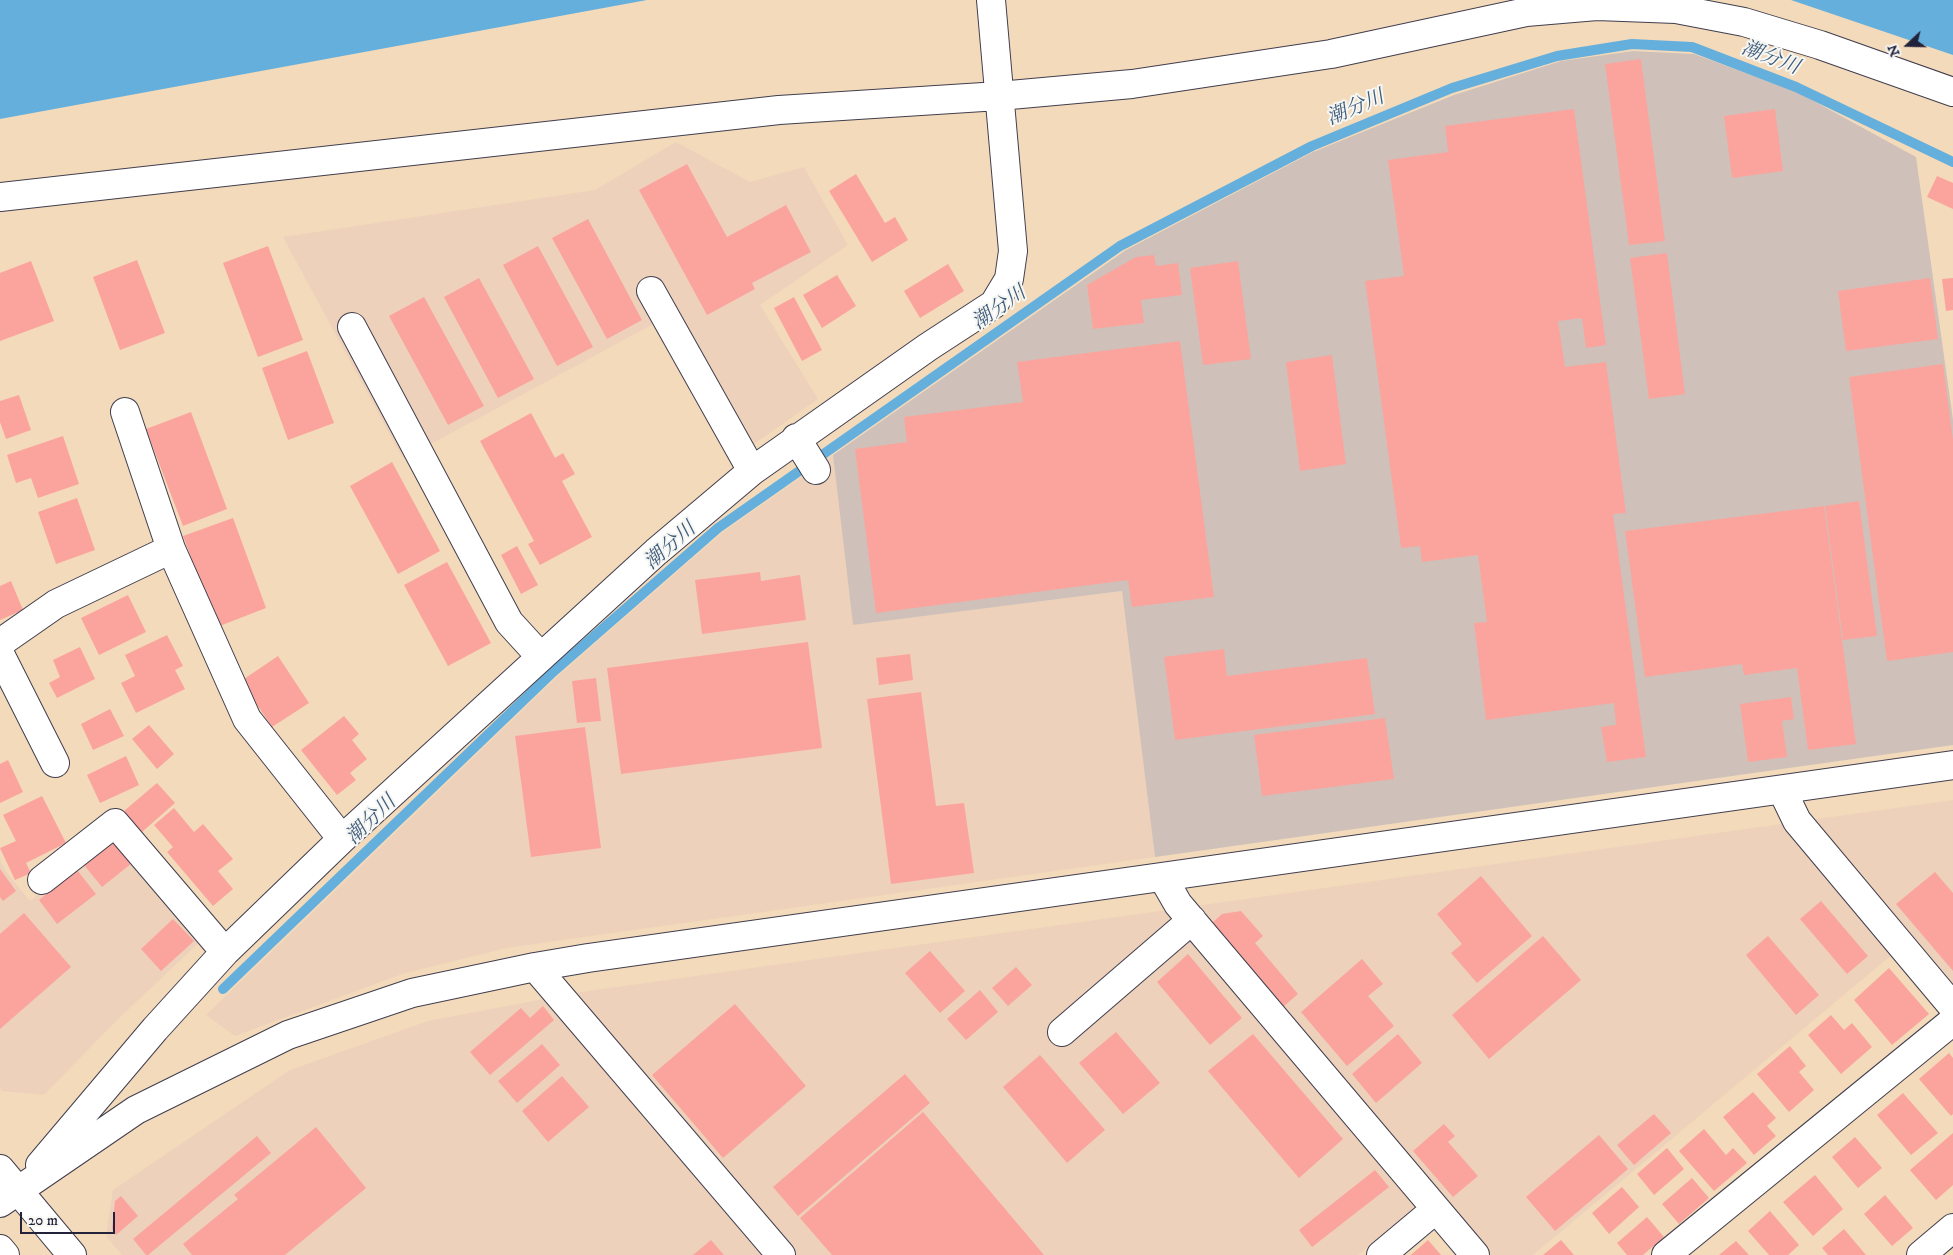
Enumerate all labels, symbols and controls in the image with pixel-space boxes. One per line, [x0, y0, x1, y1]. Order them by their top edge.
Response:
north arrow [1883, 20, 1933, 70]
water label: 潮分川 [1738, 37, 1802, 81]
text: N [1884, 42, 1904, 59]
water label: 潮分川 [1324, 86, 1388, 132]
water label: 潮分川 [969, 282, 1031, 336]
water label: 潮分川 [640, 518, 702, 576]
water label: 潮分川 [342, 792, 402, 850]
scale bar [22, 1202, 118, 1234]
text: 20 m [28, 1211, 58, 1230]

